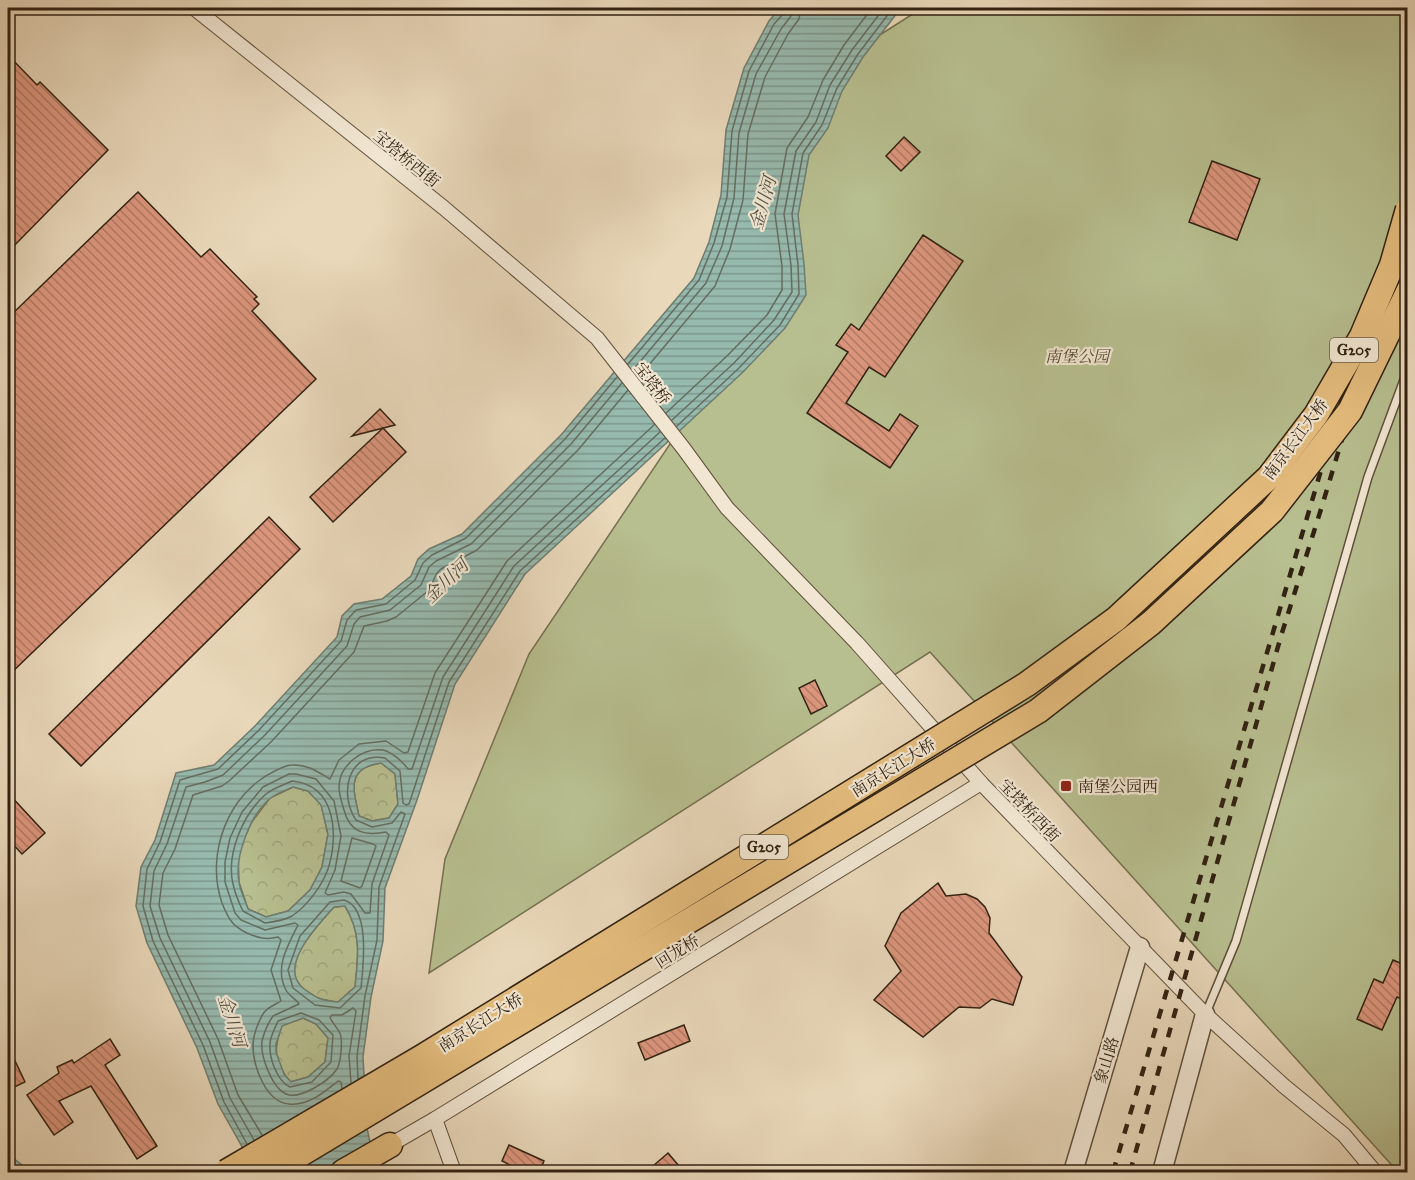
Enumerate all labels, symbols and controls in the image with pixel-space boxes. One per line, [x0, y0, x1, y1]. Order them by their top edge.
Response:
street label: 宝塔桥西街 [370, 126, 444, 191]
water label: 金川河 [745, 171, 782, 232]
road number: G205 [1330, 338, 1378, 362]
park label: 南堡公园 [1045, 347, 1112, 366]
street label: 宝塔桥 [630, 359, 675, 408]
street label: 南京长江大桥 [1259, 395, 1332, 483]
water label: 金川河 [419, 552, 475, 608]
street label: 南京长江大桥 [848, 734, 939, 801]
street label: 宝塔桥西街 [995, 775, 1064, 846]
place label: 南堡公园西 [1078, 777, 1158, 796]
marker: 南堡公园西 [1059, 779, 1073, 793]
road number: G205 [740, 835, 788, 859]
street label: 回龙桥 [652, 931, 703, 972]
street label: 南京长江大桥 [435, 989, 526, 1056]
water label: 金川河 [214, 992, 251, 1053]
street label: 象山路 [1090, 1034, 1123, 1086]

